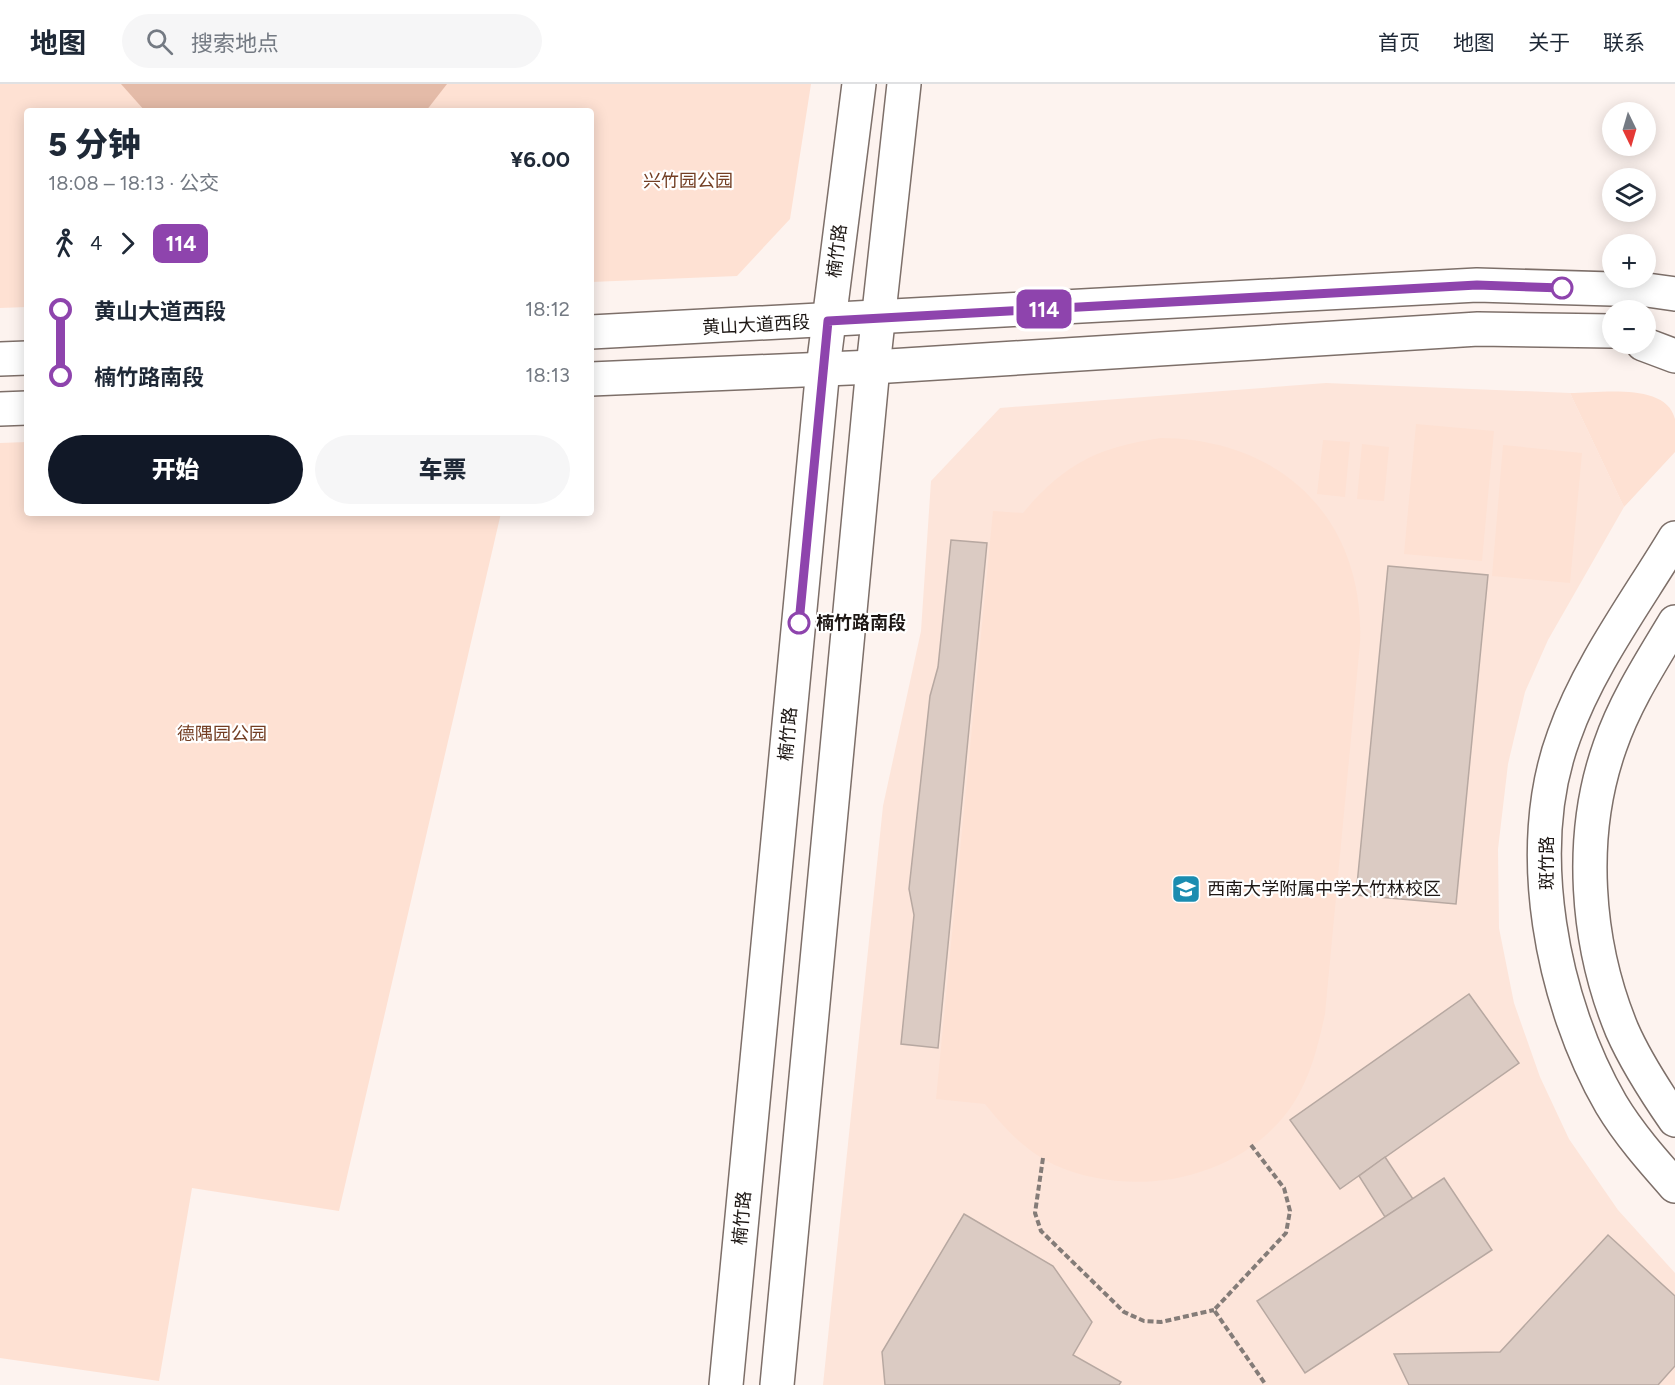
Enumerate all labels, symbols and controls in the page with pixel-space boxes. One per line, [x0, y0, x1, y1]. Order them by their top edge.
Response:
search box [122, 14, 542, 68]
icon: search [143, 25, 176, 58]
text: 地图 [30, 26, 86, 60]
text: 搜索地点 [191, 30, 279, 57]
text: 首页 [1378, 30, 1420, 55]
text: 地图 [1453, 30, 1495, 55]
text: 关于 [1528, 30, 1570, 55]
text: 联系 [1603, 30, 1645, 55]
north arrow [1602, 102, 1656, 156]
map controls [1602, 102, 1656, 354]
text: 5 分钟 [48, 125, 141, 164]
text: ¥6.00 [510, 146, 570, 173]
button: layers [1602, 168, 1656, 222]
park label: 兴竹园公园 [643, 170, 733, 192]
text: 18:08 – 18:13 · 公交 [48, 171, 219, 195]
street label: 楠竹路 [823, 223, 851, 279]
icon: walk [48, 227, 81, 260]
icon: forward [111, 227, 144, 260]
text: 4 [90, 231, 102, 255]
text: 114 [165, 231, 196, 256]
button: + [1602, 234, 1656, 288]
unlabelled marker [1551, 277, 1573, 299]
line badge: 114 [1010, 290, 1078, 328]
text: 18:12 [525, 297, 570, 321]
text: 114 [1028, 297, 1060, 322]
text: 黄山大道西段 [94, 298, 226, 325]
button: − [1602, 300, 1656, 354]
street label: 黄山大道西段 [701, 311, 811, 339]
text: 18:13 [525, 363, 570, 387]
text: 楠竹路南段 [94, 364, 204, 391]
button: 开始 [48, 435, 303, 504]
button: 车票 [315, 435, 570, 504]
marker: 楠竹路南段 [788, 612, 810, 634]
place label: 楠竹路南段 [816, 612, 906, 634]
street label: 楠竹路 [775, 706, 801, 762]
park label: 德隅园公园 [177, 723, 267, 745]
street label: 斑竹路 [1536, 836, 1558, 890]
school or university icon: 西南大学附属中学大竹林校区 [1170, 873, 1202, 905]
place label: 西南大学附属中学大竹林校区 [1207, 878, 1441, 900]
street label: 楠竹路 [729, 1190, 755, 1246]

